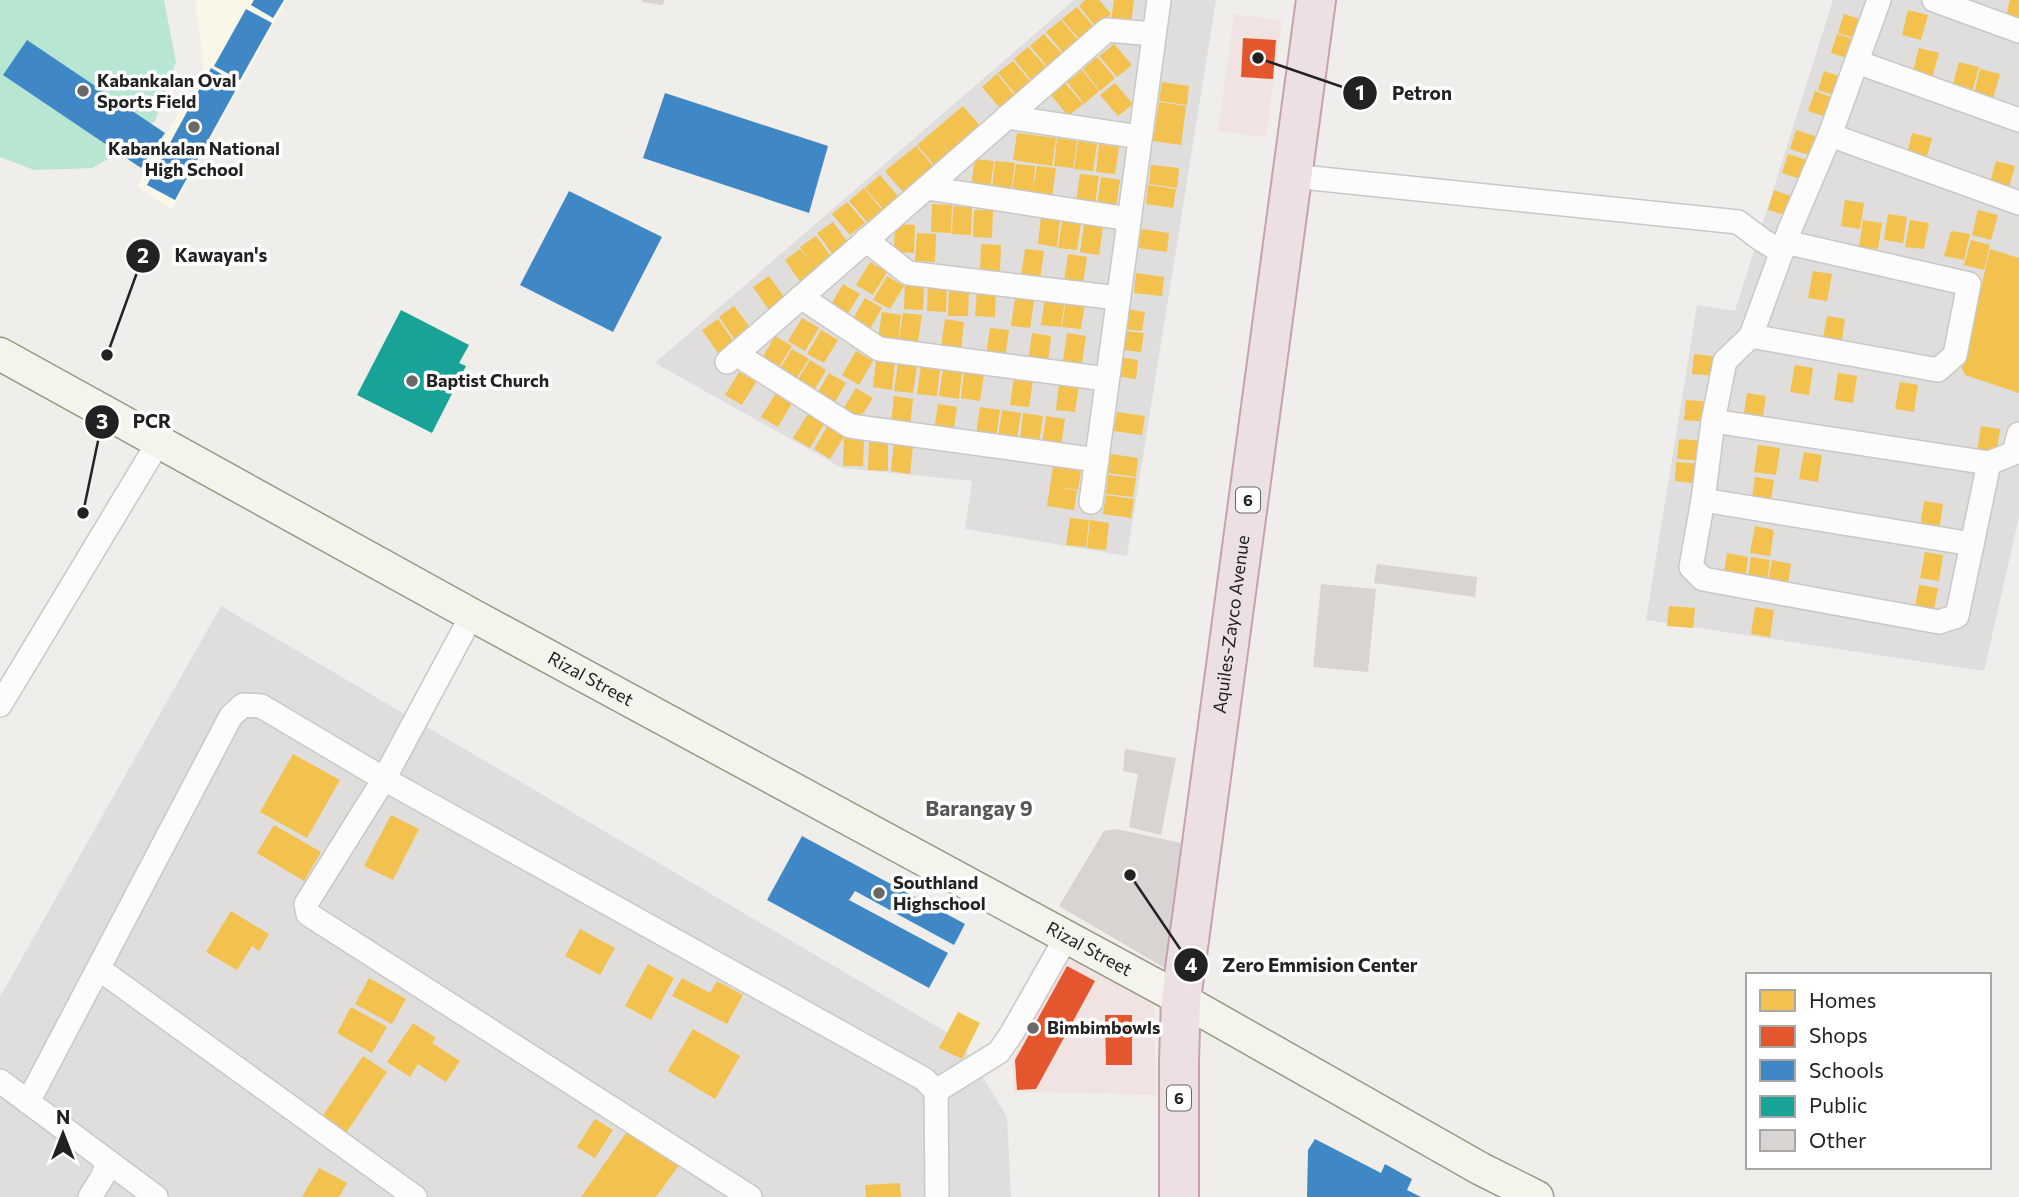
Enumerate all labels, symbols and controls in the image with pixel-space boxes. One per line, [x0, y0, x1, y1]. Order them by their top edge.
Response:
place label: Kabankalan Oval Sports Field [97, 69, 236, 112]
callout: Petron [1343, 73, 1466, 113]
text: 1 [1355, 79, 1365, 104]
text: Petron [1392, 81, 1452, 104]
marker: Kabankalan Oval Sports Field [75, 83, 91, 99]
marker: Kabankalan National High School [186, 119, 202, 135]
place label: Kabankalan National High School [108, 137, 280, 180]
callout: Kawayan's [126, 236, 282, 276]
text: 2 [137, 242, 149, 267]
text: Kawayan's [175, 243, 268, 266]
place label: Baptist Church [426, 369, 549, 391]
marker: Baptist Church [404, 373, 420, 389]
callout: PCR [84, 402, 186, 442]
text: 3 [96, 408, 108, 433]
text: PCR [133, 409, 171, 432]
road number: 6 [1236, 488, 1260, 512]
street label: Aquiles-Zayco Avenue [1208, 534, 1254, 715]
street label: Rizal Street [544, 646, 637, 710]
district label: Barangay 9 [925, 795, 1033, 820]
place label: Southland Highschool [893, 871, 986, 914]
marker: Southland Highschool [871, 885, 887, 901]
street label: Rizal Street [1043, 916, 1136, 980]
callout: Zero Emmision Center [1173, 945, 1432, 985]
text: 4 [1185, 952, 1198, 977]
text: Zero Emmision Center [1222, 953, 1418, 976]
legend [1746, 973, 1991, 1169]
text: Homes [1809, 987, 1876, 1012]
place label: Bimbimbowls [1047, 1016, 1160, 1038]
marker: Bimbimbowls [1025, 1020, 1041, 1036]
text: Shops [1809, 1022, 1868, 1047]
text: Schools [1809, 1057, 1884, 1082]
road number: 6 [1167, 1086, 1191, 1110]
text: Public [1809, 1092, 1867, 1117]
north arrow [28, 1099, 98, 1169]
text: N [56, 1105, 70, 1128]
text: Other [1809, 1127, 1866, 1152]

